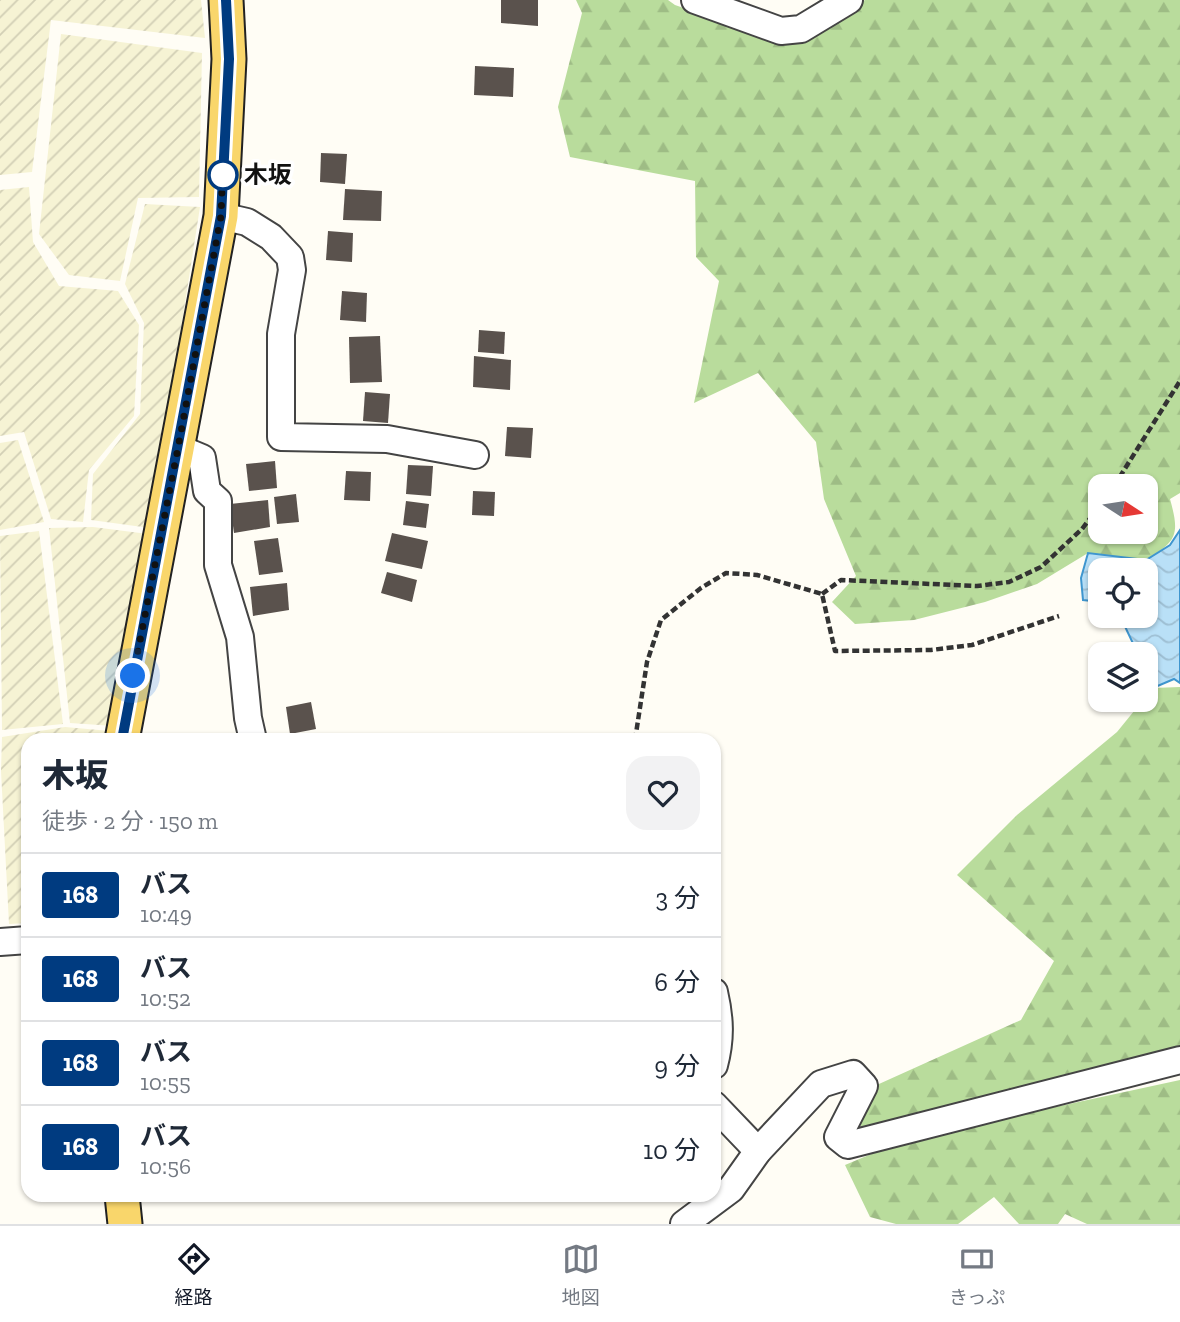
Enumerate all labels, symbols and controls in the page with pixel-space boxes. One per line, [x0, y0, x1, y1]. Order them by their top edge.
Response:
marker: 木坂 [208, 160, 238, 190]
place label: 木坂 [244, 160, 292, 189]
north arrow [1088, 474, 1158, 544]
map controls [1088, 474, 1158, 712]
button: locate [1088, 558, 1158, 628]
button: layers [1088, 642, 1158, 712]
your location [115, 658, 150, 693]
text: 木坂 [42, 756, 108, 795]
button: heart [626, 756, 700, 830]
text: 徒歩 · 2 分 · 150 m [42, 807, 218, 835]
text: バス [140, 868, 192, 900]
text: 168 [63, 880, 98, 909]
text: 3 分 [655, 882, 700, 914]
text: 10:49 [140, 900, 192, 928]
text: バス [140, 952, 192, 984]
text: 168 [63, 964, 98, 993]
text: 6 分 [654, 966, 700, 998]
text: 10:52 [140, 984, 191, 1012]
text: バス [140, 1036, 192, 1068]
text: 168 [63, 1048, 98, 1077]
text: 9 分 [654, 1050, 700, 1082]
text: 10:55 [140, 1068, 191, 1096]
text: バス [140, 1120, 192, 1152]
text: 168 [63, 1132, 98, 1161]
text: 10 分 [643, 1134, 700, 1166]
text: 10:56 [140, 1152, 191, 1180]
tab: 経路 [175, 1240, 213, 1309]
tab: 地図 [562, 1240, 600, 1309]
tab: きっぷ [949, 1240, 1005, 1309]

